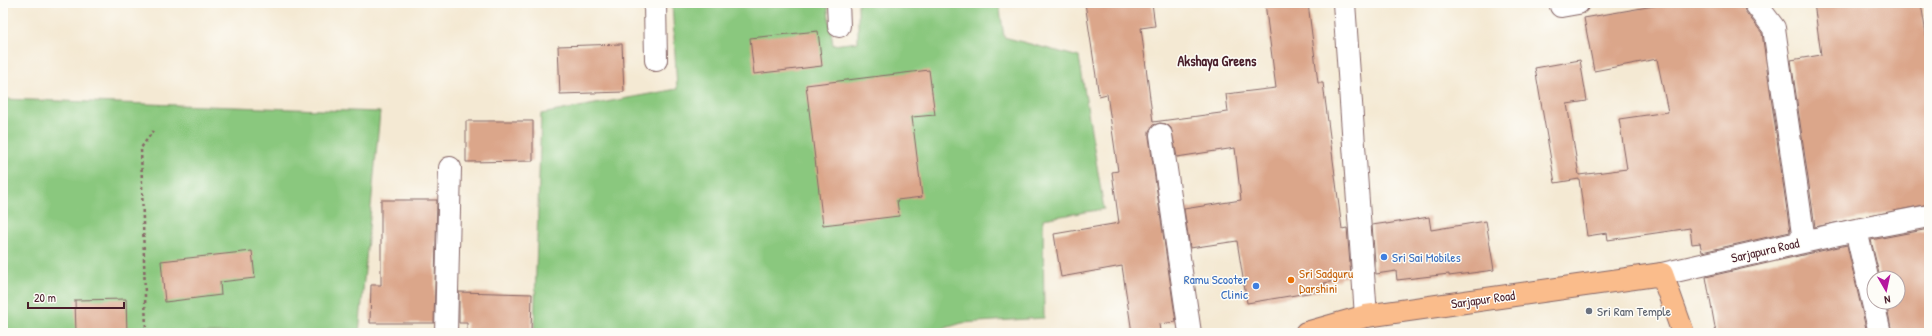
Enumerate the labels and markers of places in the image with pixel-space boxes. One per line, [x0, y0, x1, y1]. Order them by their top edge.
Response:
place label: Sri Sai Mobiles [1392, 248, 1461, 266]
marker: Sri Sai Mobiles [1379, 252, 1389, 262]
place label: Sri Sadguru Darshini [1299, 264, 1353, 297]
place label: Ramu Scooter Clinic [1184, 270, 1248, 303]
marker: Sri Sadguru Darshini [1286, 275, 1296, 285]
marker: Ramu Scooter Clinic [1251, 281, 1261, 291]
place label: Sri Ram Temple [1597, 302, 1671, 320]
marker: Sri Ram Temple [1584, 306, 1594, 316]

